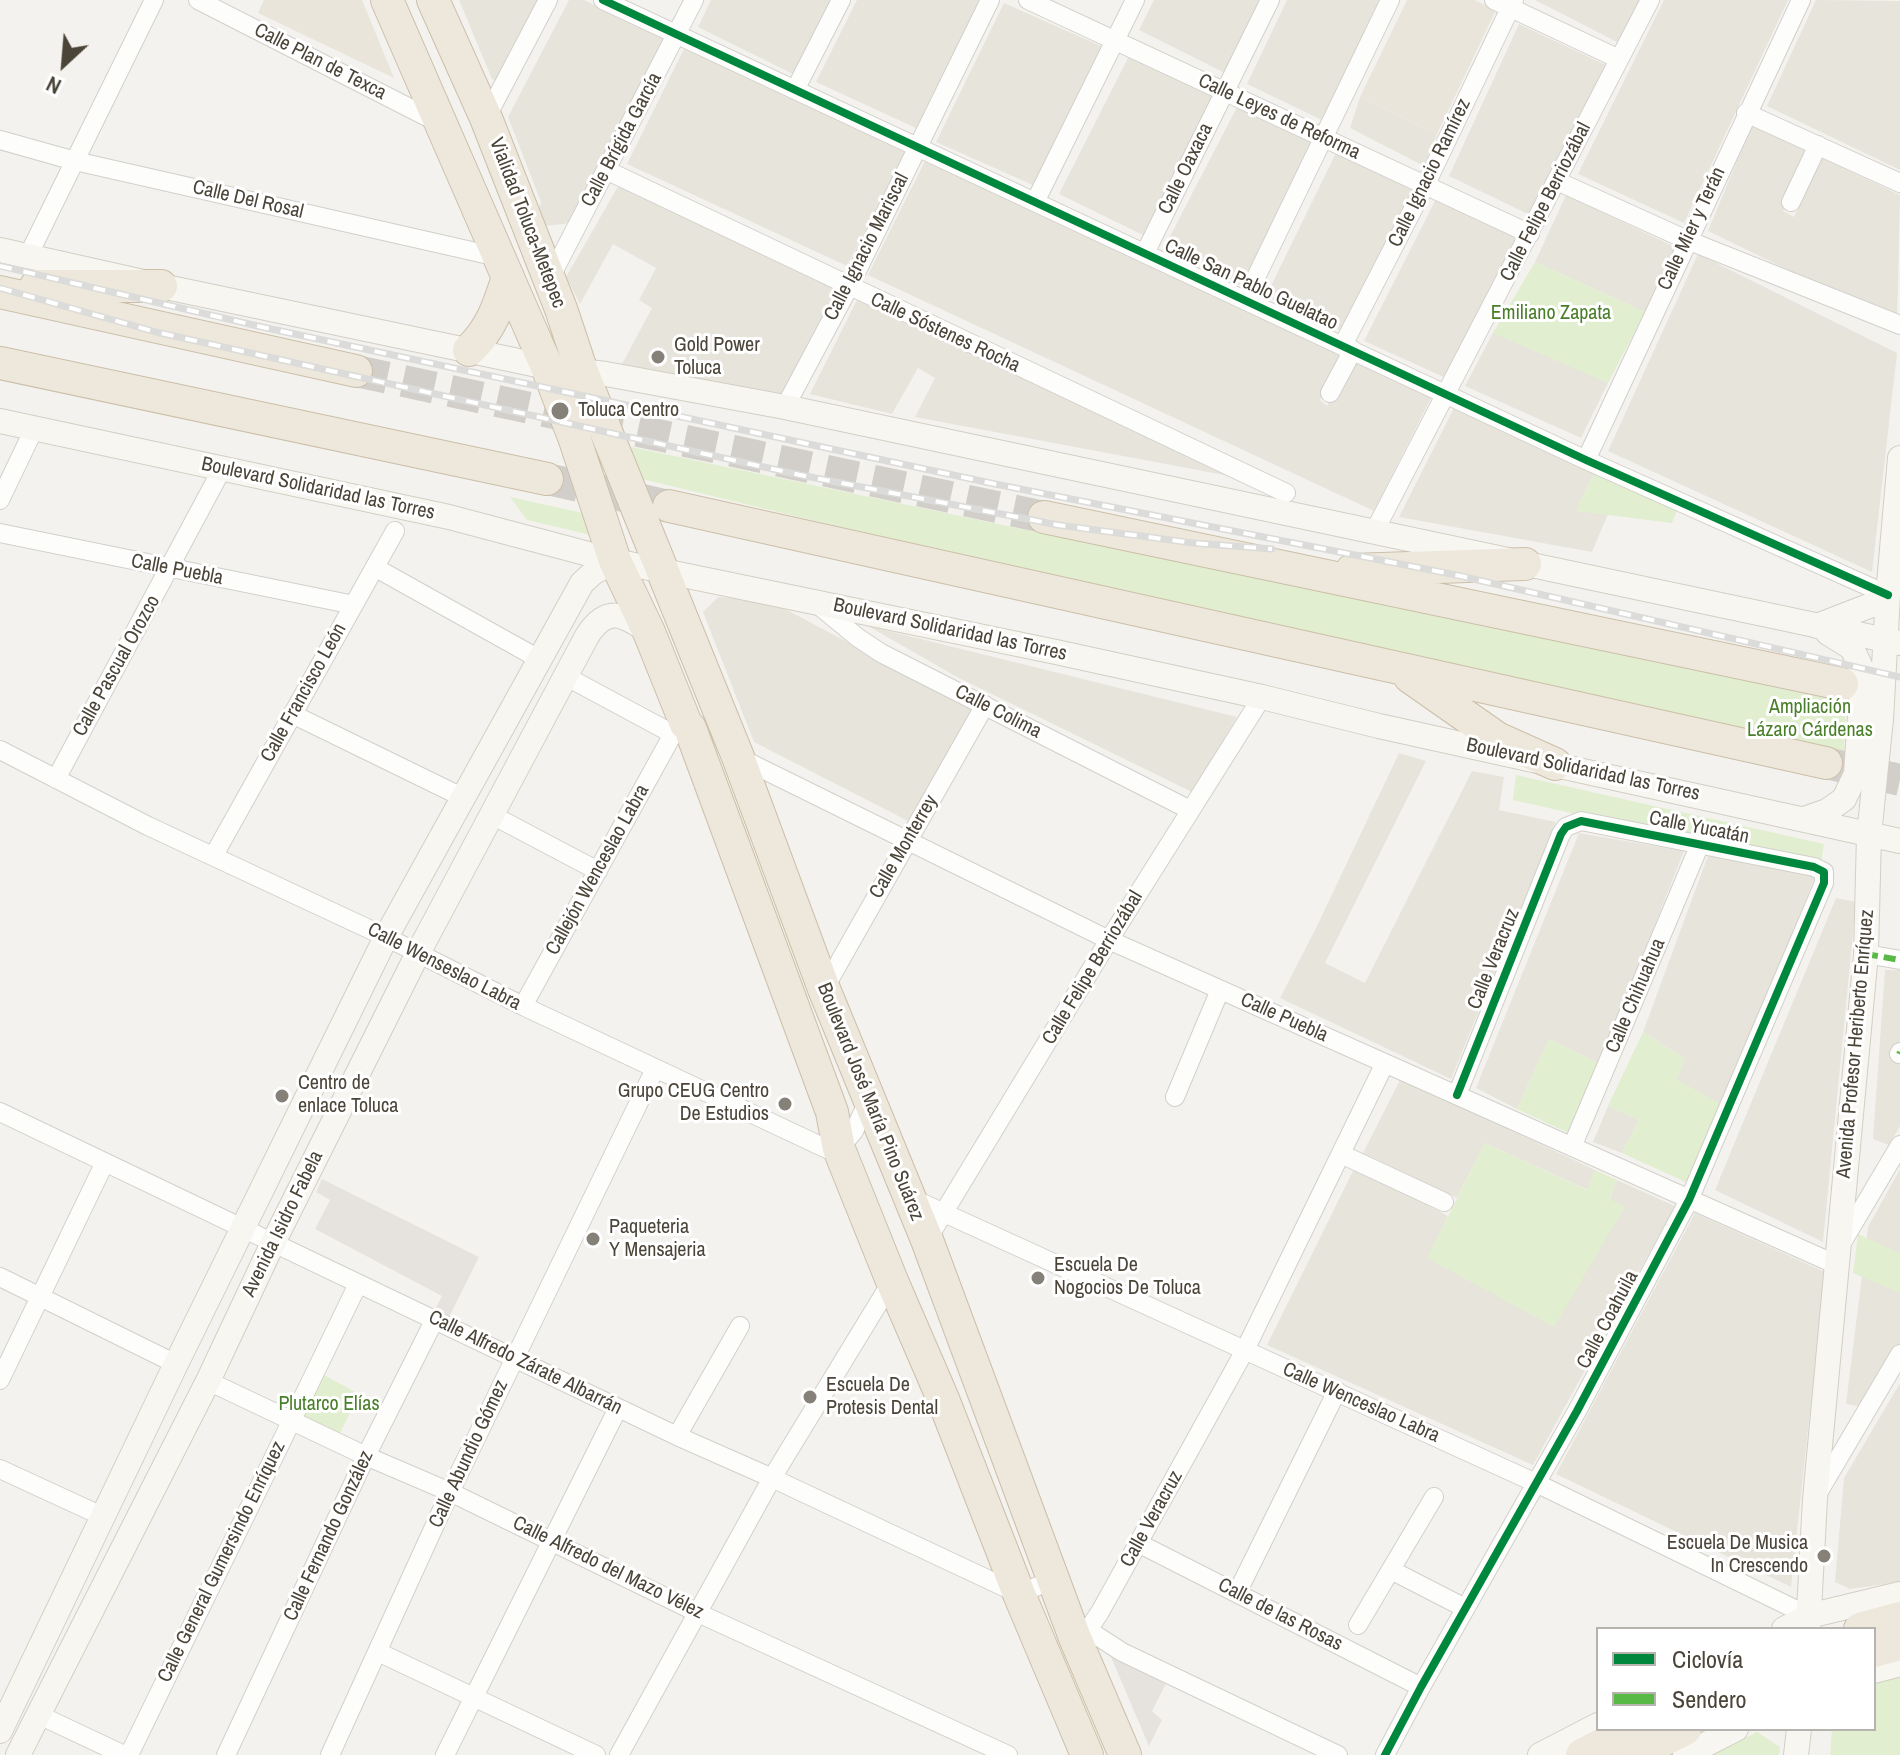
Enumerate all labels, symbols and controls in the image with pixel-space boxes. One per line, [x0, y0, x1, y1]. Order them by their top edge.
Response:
street label: Calle Plan de Texca [250, 18, 390, 106]
north arrow [24, 24, 104, 104]
text: N [41, 69, 66, 102]
street label: Calle Brígida García [577, 69, 667, 211]
street label: Calle Leyes de Reforma [1194, 69, 1364, 165]
street label: Calle Ignacio Ramírez [1384, 95, 1476, 251]
street label: Calle Felipe Berriozábal [1496, 119, 1596, 285]
street label: Calle Oaxaca [1154, 120, 1218, 218]
street label: Vialidad Toluca-Metepec [484, 135, 570, 311]
street label: Calle Mier y Terán [1653, 164, 1731, 294]
street label: Calle Ignacio Mariscal [819, 169, 915, 325]
street label: Calle Del Rosal [190, 176, 306, 224]
street label: Calle San Pablo Guelatao [1160, 234, 1342, 336]
street label: Calle Sóstenes Rocha [866, 288, 1024, 378]
park label: Emiliano Zapata [1491, 302, 1611, 326]
place label: Gold Power Toluca [674, 334, 760, 381]
marker: Gold Power Toluca [649, 348, 667, 366]
place label: Toluca Centro [578, 399, 679, 423]
marker: Toluca Centro [549, 400, 571, 422]
street label: Boulevard Solidaridad las Torres [199, 453, 437, 525]
street label: Calle Puebla [129, 549, 225, 591]
street label: Calle Pascual Orozco [68, 591, 166, 741]
street label: Boulevard Solidaridad las Torres [831, 594, 1069, 666]
street label: Calle Francisco León [256, 619, 352, 767]
street label: Calle Colima [951, 680, 1045, 744]
park label: Ampliación Lázaro Cárdenas [1747, 696, 1873, 743]
street label: Boulevard Solidaridad las Torres [1464, 734, 1702, 806]
street label: Callejón Wenceslao Labra [541, 781, 655, 959]
street label: Calle Monterrey [865, 791, 943, 903]
street label: Calle Yucatán [1647, 807, 1751, 849]
street label: Calle Felipe Berriozábal [1038, 887, 1148, 1049]
street label: Calle Veracruz [1463, 905, 1525, 1013]
street label: Avenida Profesor Heriberto Enríquez [1832, 909, 1880, 1179]
street label: Calle Wenseslao Labra [363, 918, 525, 1016]
street label: Calle Chihuahua [1601, 935, 1671, 1057]
street label: Boulevard José María Pino Suárez [811, 980, 929, 1224]
street label: Calle Puebla [1237, 988, 1331, 1048]
place label: Centro de enlace Toluca [298, 1072, 398, 1119]
place label: Grupo CEUG Centro De Estudios [618, 1080, 769, 1127]
marker: Centro de enlace Toluca [273, 1087, 291, 1105]
marker: Grupo CEUG Centro De Estudios [776, 1095, 794, 1113]
street label: Avenida Isidro Fabela [237, 1147, 329, 1301]
place label: Paqueteria Y Mensajeria [609, 1216, 706, 1263]
marker: Paqueteria Y Mensajeria [584, 1230, 602, 1248]
place label: Escuela De Nogocios De Toluca [1054, 1254, 1201, 1301]
street label: Calle Coahuila [1572, 1267, 1644, 1373]
marker: Escuela De Nogocios De Toluca [1029, 1269, 1047, 1287]
street label: Calle Alfredo Zárate Albarrán [424, 1306, 626, 1420]
street label: Calle Wenceslao Labra [1279, 1358, 1443, 1448]
place label: Escuela De Protesis Dental [826, 1374, 938, 1421]
street label: Calle Abundio Gómez [424, 1376, 514, 1532]
marker: Escuela De Protesis Dental [801, 1388, 819, 1406]
park label: Plutarco Elías [278, 1393, 380, 1417]
street label: Calle General Gumersindo Enríquez [153, 1438, 291, 1686]
street label: Calle Fernando González [279, 1447, 379, 1625]
street label: Calle Veracruz [1116, 1467, 1188, 1571]
street label: Calle Alfredo del Mazo Vélez [509, 1511, 707, 1625]
place label: Escuela De Musica In Crescendo [1667, 1532, 1808, 1579]
marker: Escuela De Musica In Crescendo [1815, 1547, 1833, 1565]
street label: Calle de las Rosas [1214, 1573, 1346, 1657]
legend [1596, 1627, 1876, 1731]
text: Ciclovía [1672, 1643, 1743, 1675]
text: Sendero [1672, 1683, 1746, 1715]

